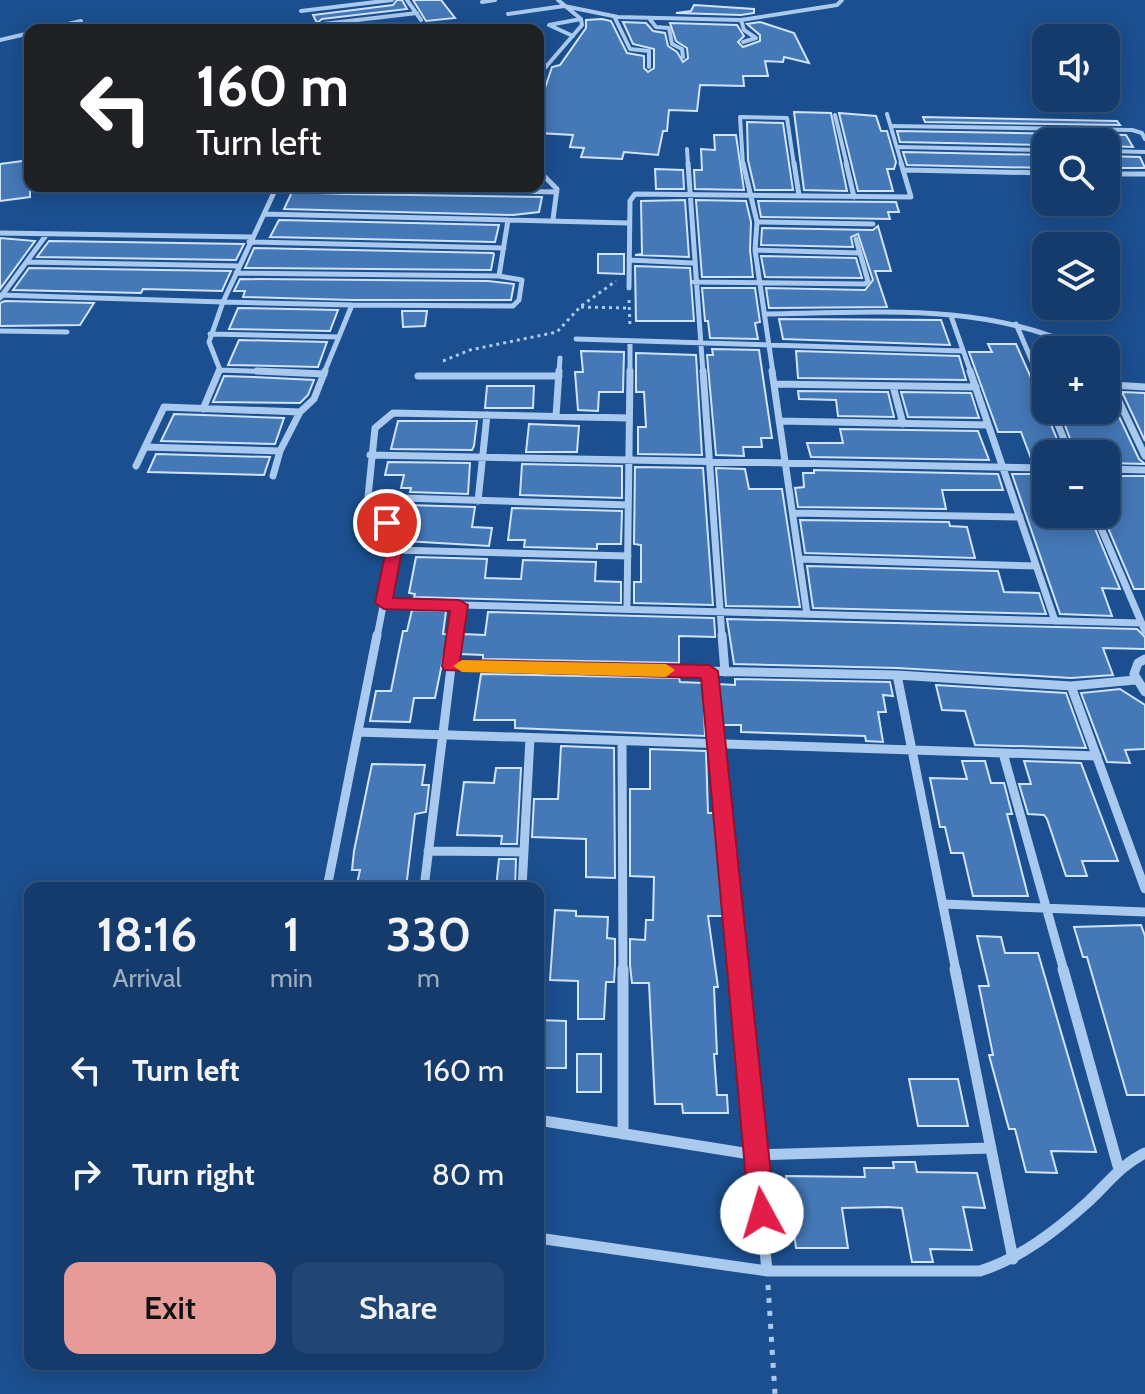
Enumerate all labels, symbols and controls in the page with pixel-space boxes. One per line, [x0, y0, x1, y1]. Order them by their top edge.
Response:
map controls [1032, 24, 1120, 528]
button: sound [1032, 24, 1120, 112]
text: 160 m [196, 52, 349, 120]
icon: left [64, 56, 168, 160]
text: Turn left [196, 120, 321, 164]
button: search [1032, 128, 1120, 216]
button: layers [1032, 232, 1120, 320]
button: + [1032, 336, 1120, 424]
button: − [1032, 440, 1120, 528]
pin [353, 489, 421, 557]
icon: arrive [365, 501, 409, 545]
text: 18:16 [97, 905, 197, 963]
text: 1 [283, 905, 300, 963]
text: 330 [386, 905, 471, 963]
text: Arrival [112, 962, 182, 994]
text: min [270, 962, 313, 994]
text: m [417, 962, 440, 994]
icon: left [64, 1048, 108, 1092]
text: Turn left [132, 1052, 240, 1089]
text: 160 m [423, 1052, 504, 1089]
icon: right [64, 1152, 108, 1196]
text: Turn right [132, 1156, 255, 1193]
text: 80 m [432, 1156, 504, 1193]
position arrow [720, 1171, 804, 1255]
button: Exit [64, 1262, 276, 1354]
button: Share [292, 1262, 504, 1354]

